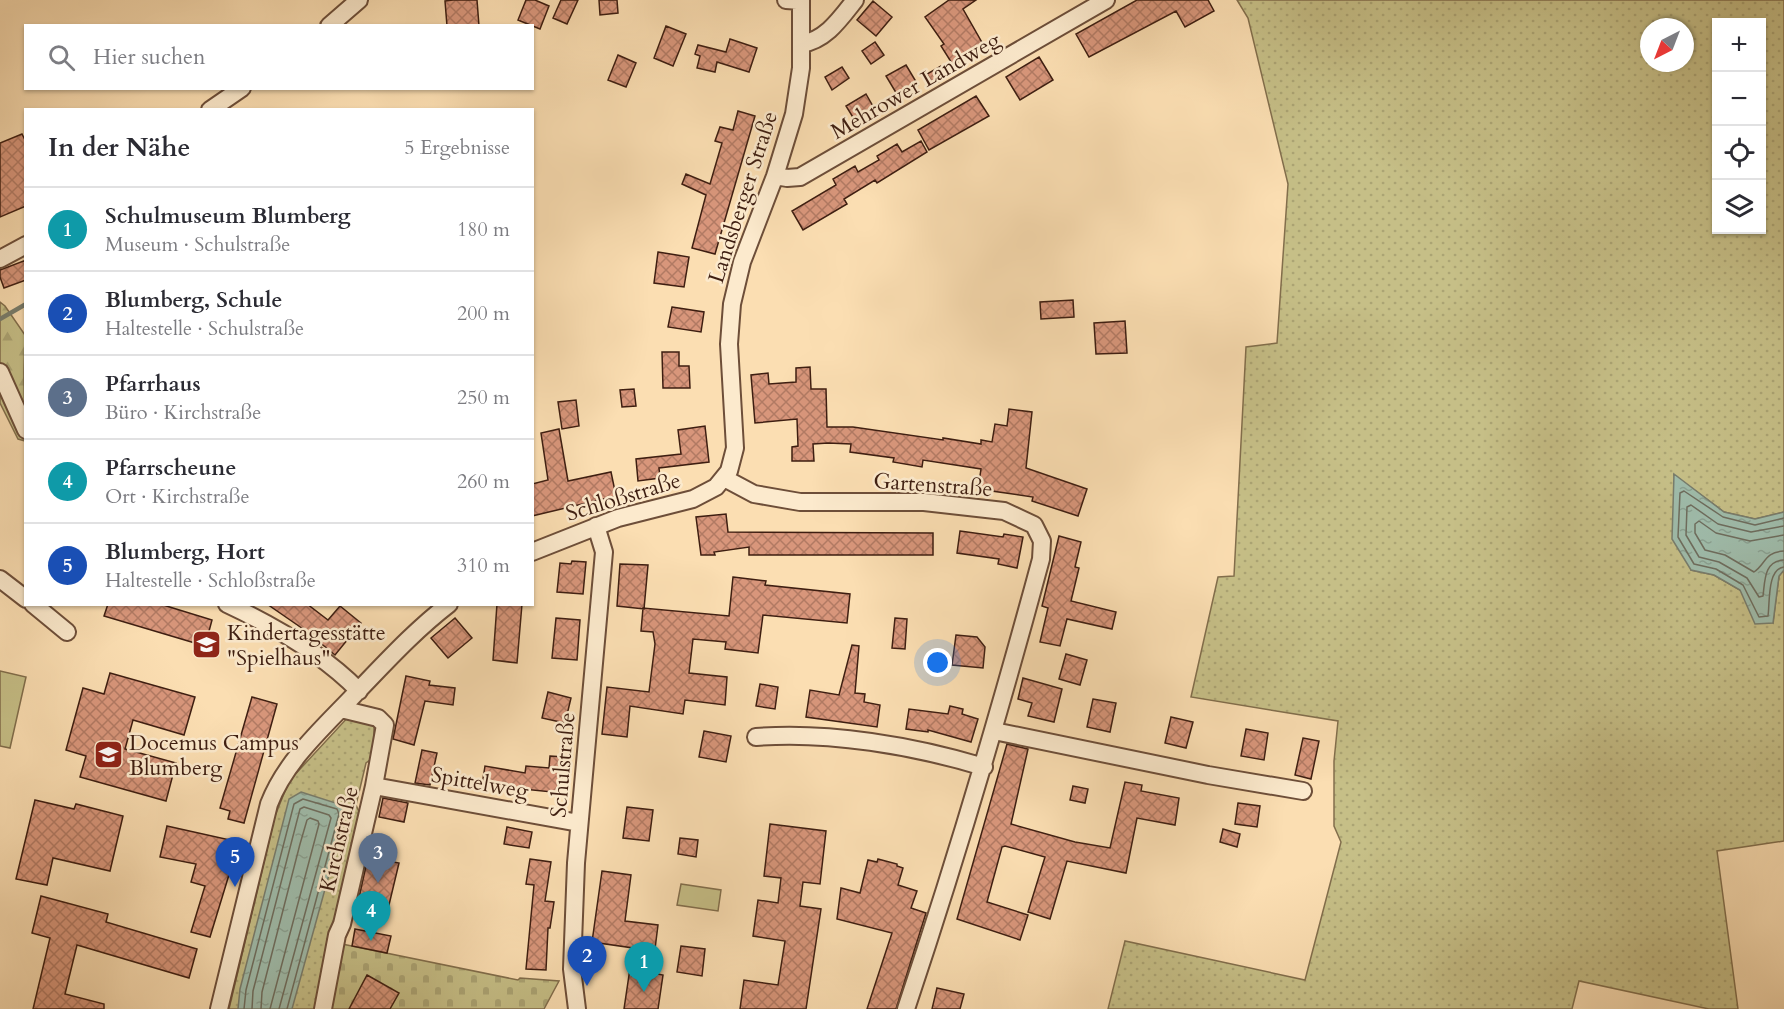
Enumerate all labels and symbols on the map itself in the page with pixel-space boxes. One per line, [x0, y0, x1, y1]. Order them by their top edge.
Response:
north arrow [1640, 18, 1694, 72]
street label: Mehrower Landweg [825, 25, 1006, 147]
street label: Landsberger Straße [701, 108, 785, 287]
street label: Schloßstraße [562, 465, 684, 529]
street label: Gartenstraße [872, 466, 993, 504]
place label: Kindertagesstätte "Spielhaus" [227, 618, 386, 673]
school or university icon: Kindertagesstätte "Spielhaus" [190, 629, 222, 661]
your location [923, 648, 952, 677]
street label: Schulstraße [543, 711, 583, 819]
place label: Docemus Campus Blumberg [129, 728, 299, 783]
school or university icon: Docemus Campus Blumberg [92, 739, 124, 771]
street label: Spittelweg [429, 760, 532, 806]
street label: Kirchstraße [312, 783, 366, 895]
pin: 3 [358, 834, 398, 883]
pin: 5 [216, 838, 254, 887]
pin: 4 [352, 892, 391, 941]
pin: 2 [568, 936, 606, 986]
pin: 1 [624, 942, 664, 992]

